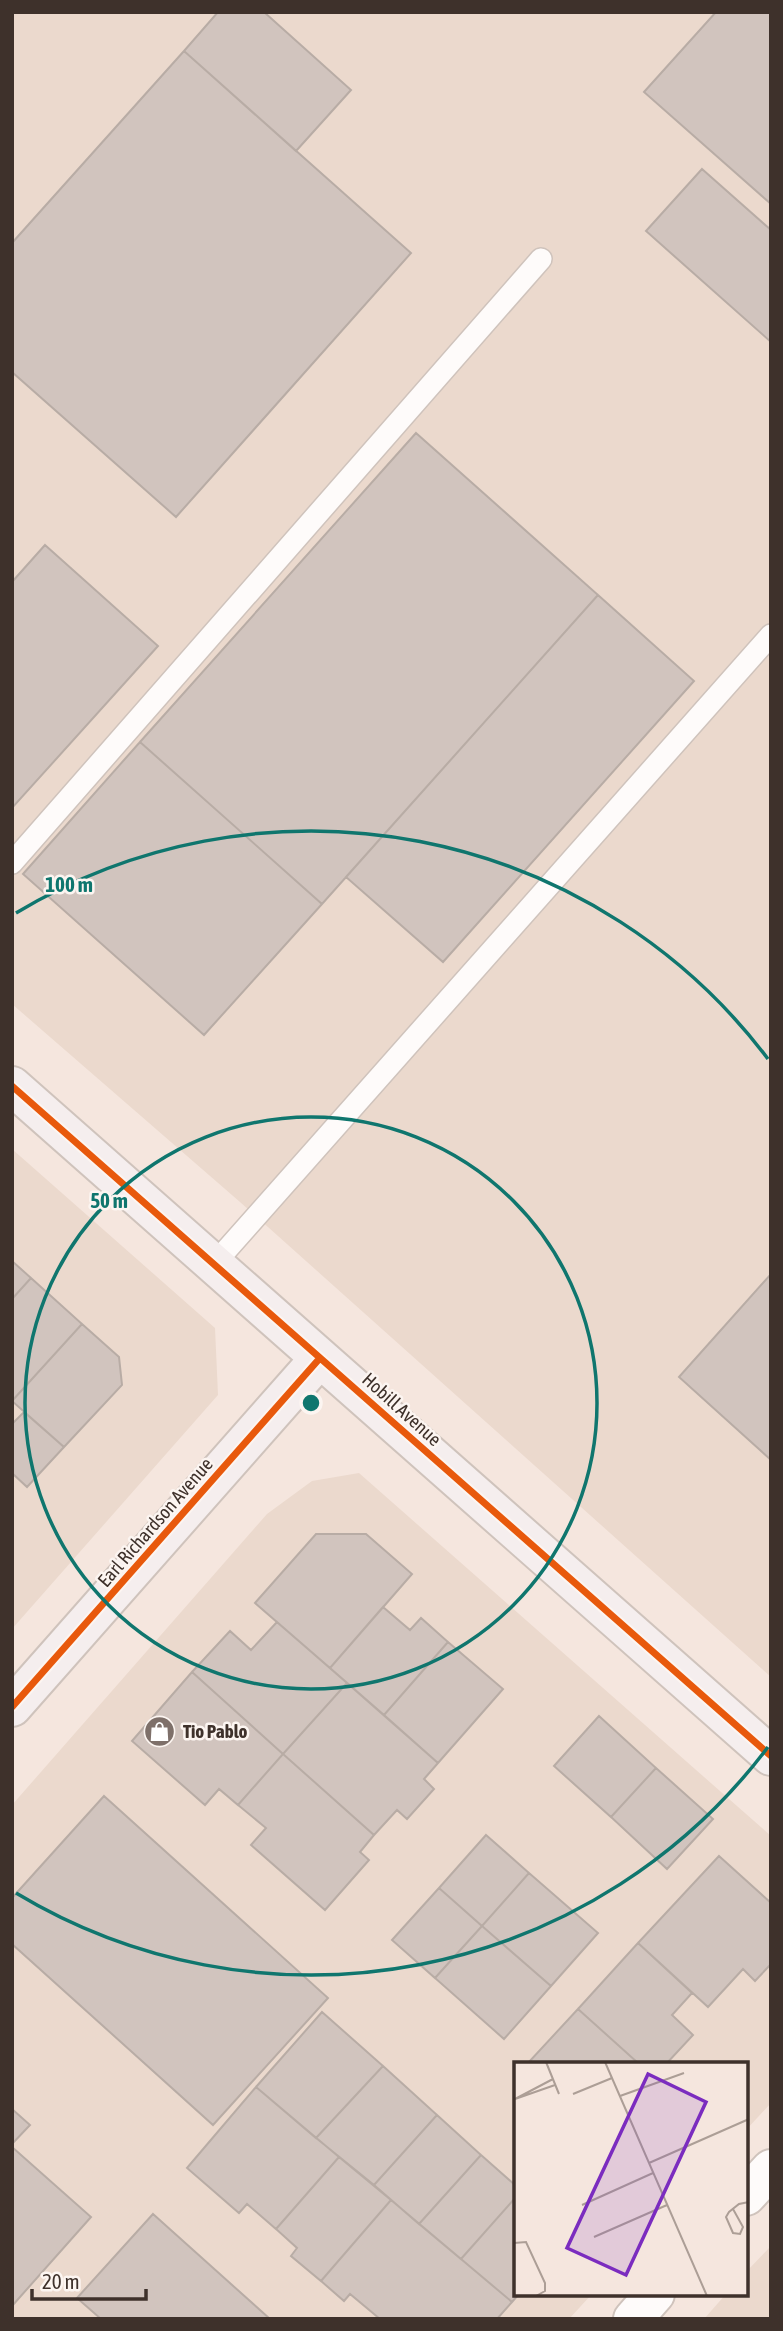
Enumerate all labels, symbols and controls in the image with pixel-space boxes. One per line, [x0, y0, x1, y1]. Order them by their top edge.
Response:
text: 100 m [45, 872, 93, 896]
text: 50 m [90, 1188, 128, 1212]
street label: Hobill Avenue [358, 1368, 446, 1450]
centre of rings [299, 1391, 323, 1415]
street label: Earl Richardson Avenue [93, 1453, 217, 1591]
shop icon: Tio Pablo [143, 1714, 177, 1748]
place label: Tio Pablo [183, 1720, 247, 1742]
inset map [514, 2062, 748, 2296]
scale bar [32, 2258, 145, 2302]
text: 20 m [42, 2269, 80, 2293]

